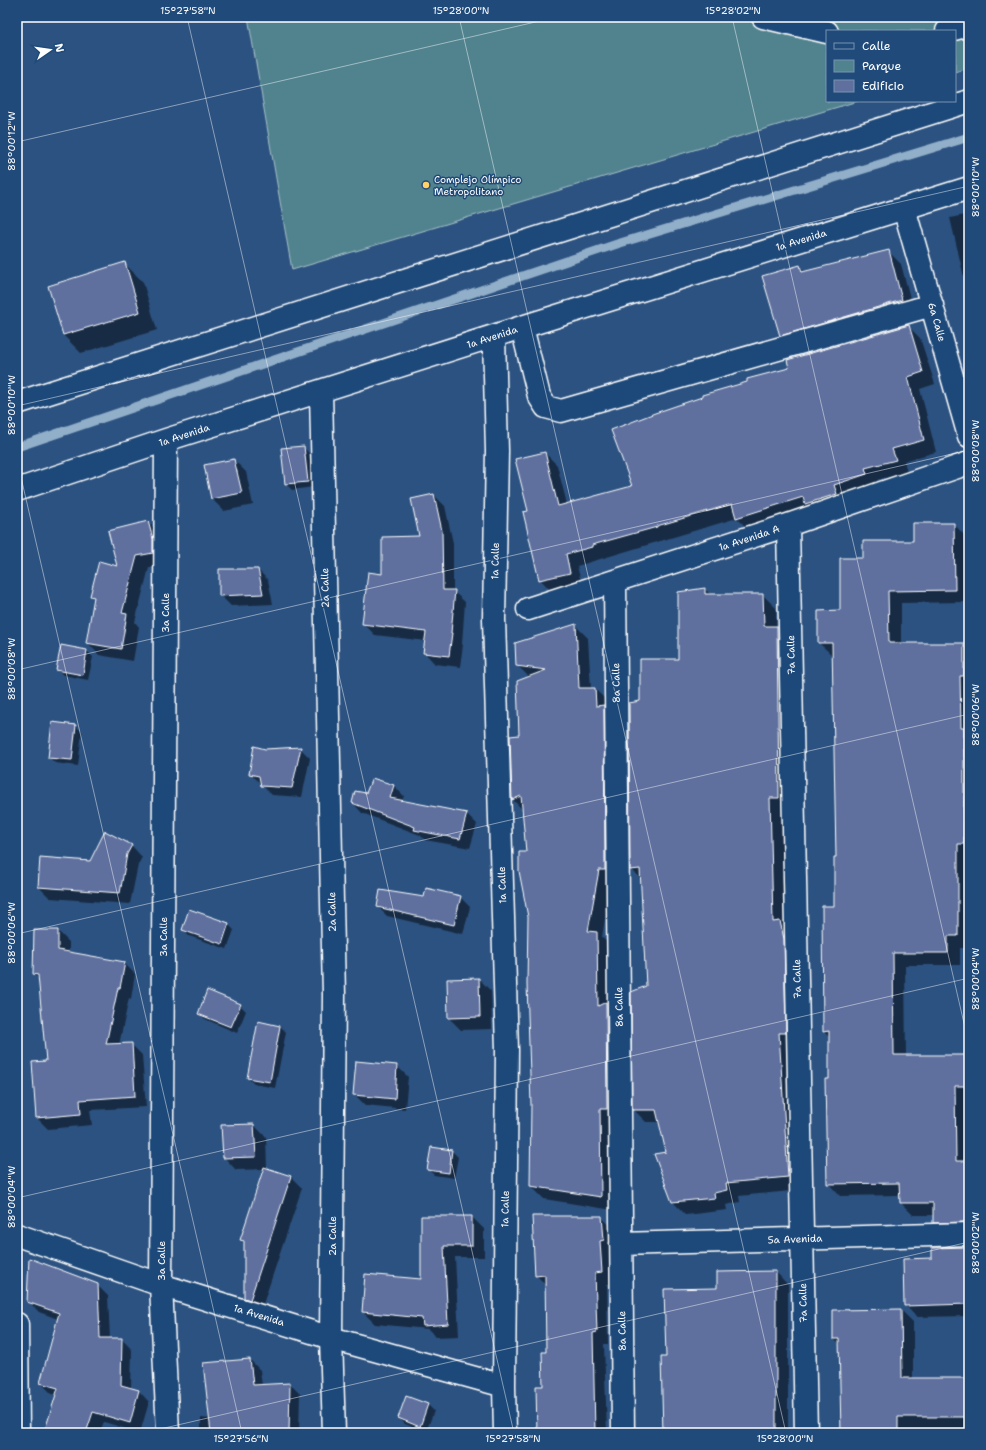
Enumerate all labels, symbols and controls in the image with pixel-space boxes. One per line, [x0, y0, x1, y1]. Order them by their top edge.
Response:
text: 15°27'58"N [160, 4, 216, 17]
text: 15°28'00"N [433, 4, 489, 17]
text: 15°28'02"N [705, 4, 761, 17]
north arrow [30, 30, 70, 70]
legend [826, 30, 956, 102]
text: Calle [862, 38, 891, 54]
text: N [51, 42, 68, 54]
text: Parque [862, 58, 901, 74]
text: Edificio [862, 78, 904, 94]
text: 88°00'12"W [5, 111, 18, 171]
text: 88°00'10"W [969, 156, 982, 217]
place label: Complejo Olímpico Metropolitano [434, 173, 521, 198]
marker: Complejo Olímpico Metropolitano [421, 180, 431, 190]
street label: 1a Avenida [774, 226, 829, 254]
street label: 6a Calle [925, 301, 949, 343]
street label: 1a Avenida [465, 322, 520, 351]
text: 88°00'10"W [5, 374, 18, 435]
text: 88°00'08"W [969, 419, 982, 482]
street label: 1a Avenida [157, 420, 212, 449]
street label: 1a Avenida A [717, 522, 781, 554]
street label: 1a Calle [488, 542, 502, 580]
street label: 2a Calle [318, 568, 332, 608]
street label: 3a Calle [159, 593, 172, 633]
street label: 7a Calle [784, 635, 798, 675]
text: 88°00'08"W [5, 637, 18, 700]
street label: 8a Calle [609, 663, 623, 703]
text: 88°00'06"W [969, 684, 982, 746]
street label: 1a Calle [495, 866, 509, 904]
street label: 2a Calle [325, 892, 339, 932]
text: 88°00'06"W [5, 902, 18, 964]
street label: 3a Calle [157, 917, 170, 957]
text: 88°00'04"W [969, 947, 982, 1010]
street label: 7a Calle [790, 959, 804, 999]
street label: 8a Calle [612, 987, 626, 1027]
text: 88°00'04"W [5, 1165, 18, 1228]
street label: 1a Calle [498, 1190, 512, 1228]
text: 88°00'02"W [969, 1211, 982, 1274]
street label: 2a Calle [326, 1216, 339, 1256]
street label: 5a Avenida [767, 1232, 823, 1246]
street label: 3a Calle [155, 1241, 168, 1281]
street label: 7a Calle [796, 1283, 810, 1323]
street label: 1a Avenida [232, 1301, 287, 1329]
street label: 8a Calle [615, 1311, 629, 1351]
text: 15°27'56"N [213, 1432, 269, 1445]
text: 15°27'58"N [485, 1432, 541, 1445]
text: 15°28'00"N [757, 1432, 813, 1445]

